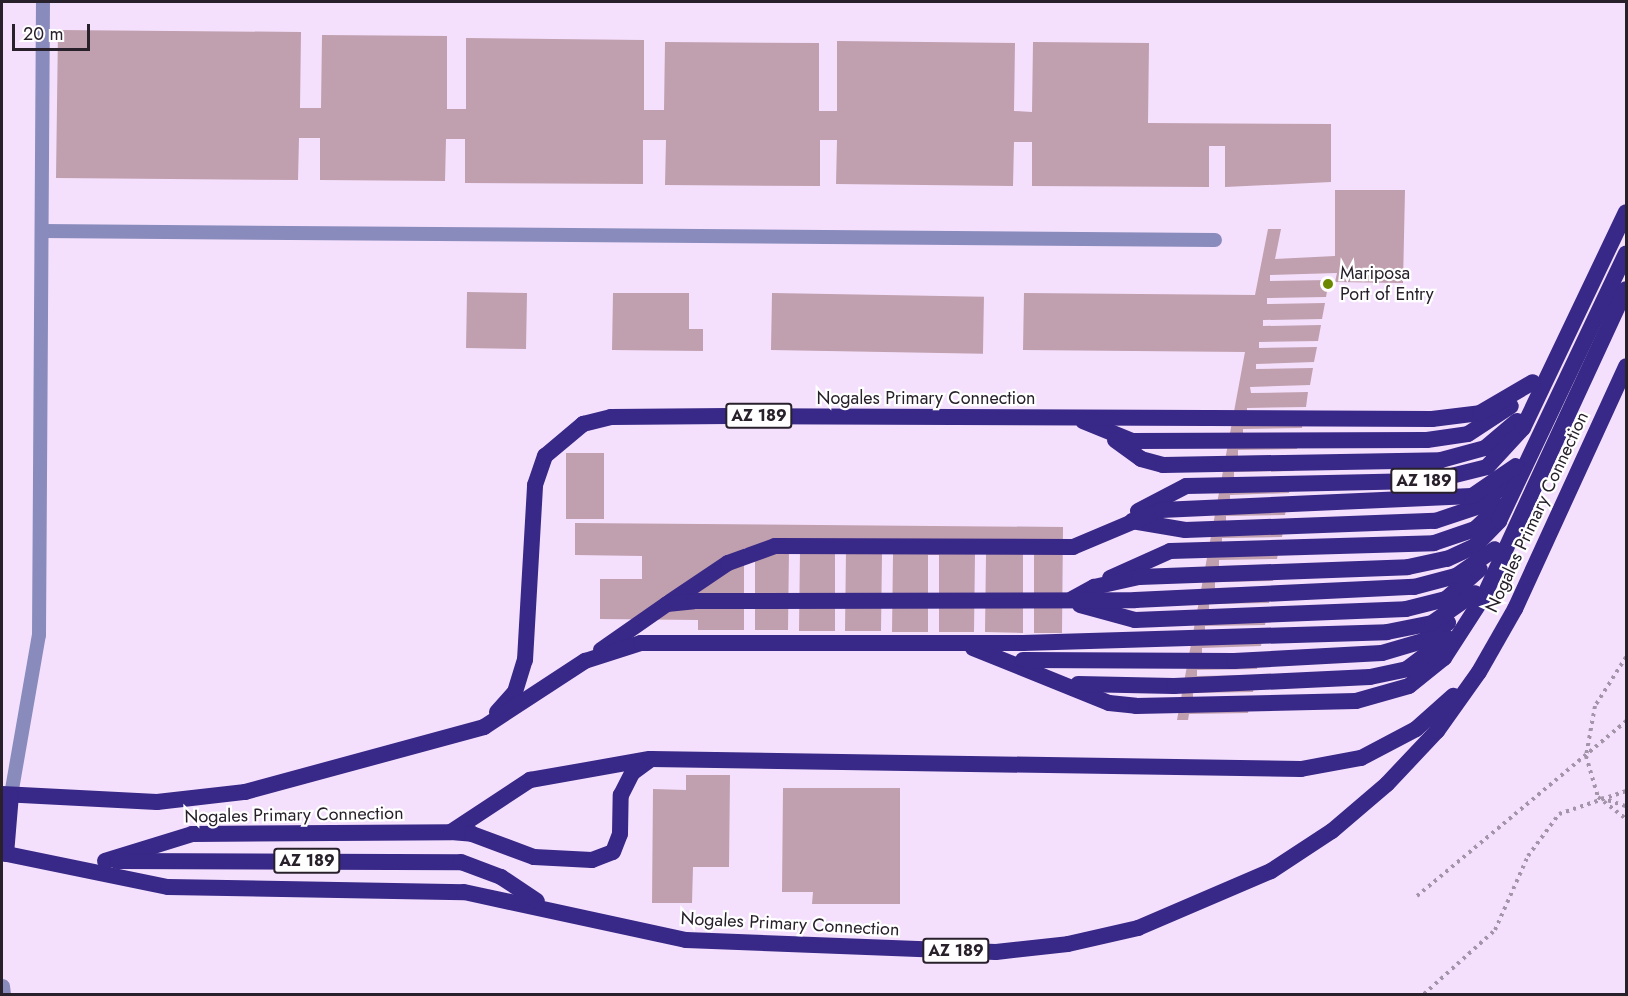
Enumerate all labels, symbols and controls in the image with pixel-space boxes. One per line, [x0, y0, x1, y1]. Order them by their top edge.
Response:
scale bar [15, 12, 93, 50]
text: 20 m [23, 21, 63, 47]
place label: Mariposa Port of Entry [1340, 263, 1434, 306]
marker: Mariposa Port of Entry [1321, 277, 1335, 291]
street label: Nogales Primary Connection [816, 387, 1036, 409]
road number: AZ 189 [724, 403, 794, 429]
street label: Nogales Primary Connection [1481, 408, 1593, 616]
road number: AZ 189 [1390, 468, 1458, 494]
street label: Nogales Primary Connection [184, 802, 404, 828]
road number: AZ 189 [272, 848, 342, 874]
street label: Nogales Primary Connection [680, 907, 900, 941]
road number: AZ 189 [922, 938, 990, 964]

